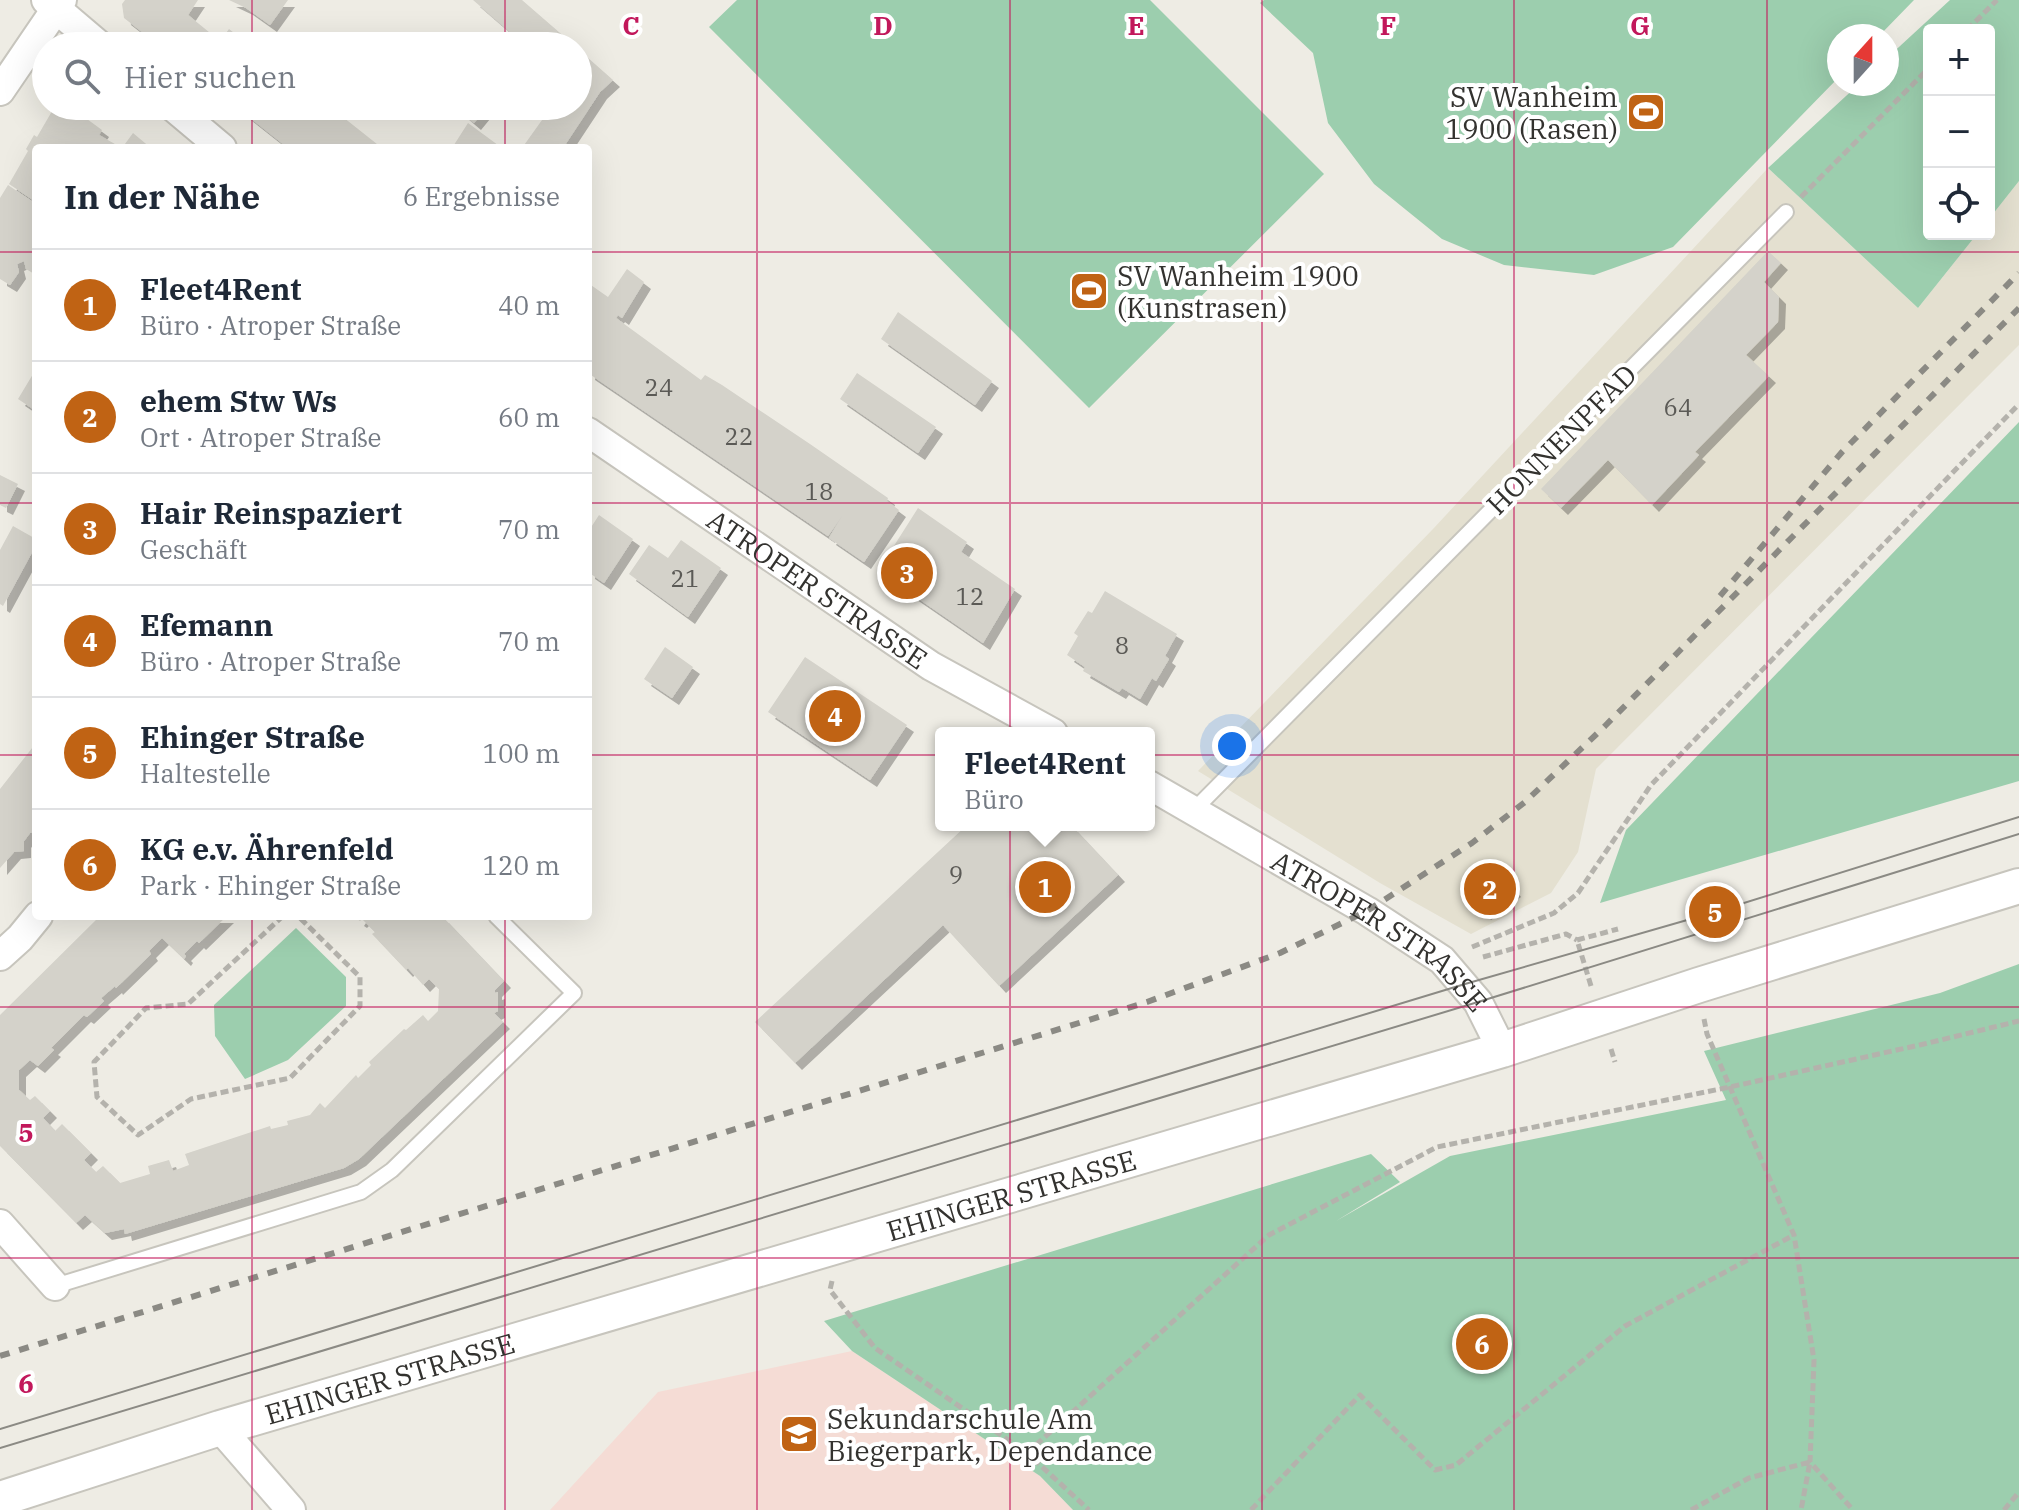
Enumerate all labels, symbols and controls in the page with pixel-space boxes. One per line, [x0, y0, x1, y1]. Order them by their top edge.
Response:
text: C [622, 8, 640, 42]
text: D [873, 8, 893, 42]
text: E [1127, 8, 1145, 42]
text: F [1380, 8, 1396, 42]
text: G [1630, 8, 1650, 42]
north arrow [1827, 24, 1899, 96]
map controls [1923, 24, 1995, 240]
button: + [1923, 24, 1995, 96]
search box [32, 32, 592, 120]
icon: search [60, 54, 104, 98]
text: Hier suchen [124, 57, 296, 96]
place label: SV Wanheim 1900 (Rasen) [1445, 78, 1618, 147]
sports icon: SV Wanheim 1900 (Rasen) [1625, 91, 1667, 133]
button: − [1923, 96, 1995, 168]
button: locate [1923, 168, 1995, 240]
text: In der Nähe [64, 174, 260, 218]
text: 6 Ergebnisse [403, 179, 560, 213]
place label: SV Wanheim 1900 (Kunstrasen) [1117, 257, 1359, 326]
text: Fleet4Rent [140, 269, 301, 308]
sports icon: SV Wanheim 1900 (Kunstrasen) [1068, 270, 1110, 312]
text: 1 [82, 288, 98, 322]
text: 40 m [498, 288, 560, 322]
text: Büro · Atroper Straße [140, 308, 401, 342]
street label: HONNENPFAD [1478, 356, 1644, 522]
house number: 24 [645, 371, 673, 403]
text: ehem Stw Ws [140, 381, 337, 420]
house number: 64 [1664, 391, 1692, 423]
text: 2 [82, 400, 98, 434]
text: 60 m [498, 400, 560, 434]
text: Ort · Atroper Straße [140, 420, 381, 454]
house number: 22 [725, 420, 753, 452]
house number: 18 [805, 475, 833, 507]
text: Hair Reinspaziert [140, 493, 402, 532]
street label: ATROPER STRASSE [700, 500, 935, 677]
text: 3 [82, 512, 98, 546]
text: 70 m [498, 512, 560, 546]
text: Geschäft [140, 532, 247, 566]
pin: 3 [881, 543, 933, 603]
house number: 21 [671, 562, 699, 594]
house number: 12 [956, 580, 984, 612]
text: Efemann [140, 605, 273, 644]
text: 4 [82, 624, 98, 658]
text: 70 m [498, 624, 560, 658]
house number: 8 [1115, 629, 1129, 661]
text: Büro · Atroper Straße [140, 644, 401, 678]
pin: 4 [809, 686, 861, 746]
text: Ehinger Straße [140, 717, 365, 756]
your location [1212, 726, 1252, 766]
popup [935, 727, 1155, 831]
text: 5 [82, 736, 98, 770]
text: 100 m [482, 736, 560, 770]
text: Fleet4Rent [964, 743, 1126, 782]
text: Haltestelle [140, 756, 271, 790]
text: Büro [964, 782, 1024, 816]
text: KG e.v. Ährenfeld [140, 829, 394, 868]
street label: ATROPER STRASSE [1265, 841, 1496, 1019]
text: 6 [82, 848, 98, 882]
text: 120 m [482, 848, 560, 882]
pin: 1 [1019, 857, 1071, 917]
house number: 9 [949, 858, 963, 890]
pin: 2 [1464, 859, 1516, 919]
text: Park · Ehinger Straße [140, 868, 401, 902]
pin: 5 [1689, 882, 1741, 942]
text: 5 [18, 1115, 34, 1149]
street label: EHINGER STRASSE [882, 1140, 1140, 1249]
pin: 6 [1456, 1314, 1508, 1374]
street label: EHINGER STRASSE [260, 1324, 519, 1432]
text: 6 [18, 1366, 34, 1400]
place label: Sekundarschule Am Biegerpark, Dependance [827, 1400, 1153, 1469]
school or university icon: Sekundarschule Am Biegerpark, Dependance [778, 1413, 820, 1455]

